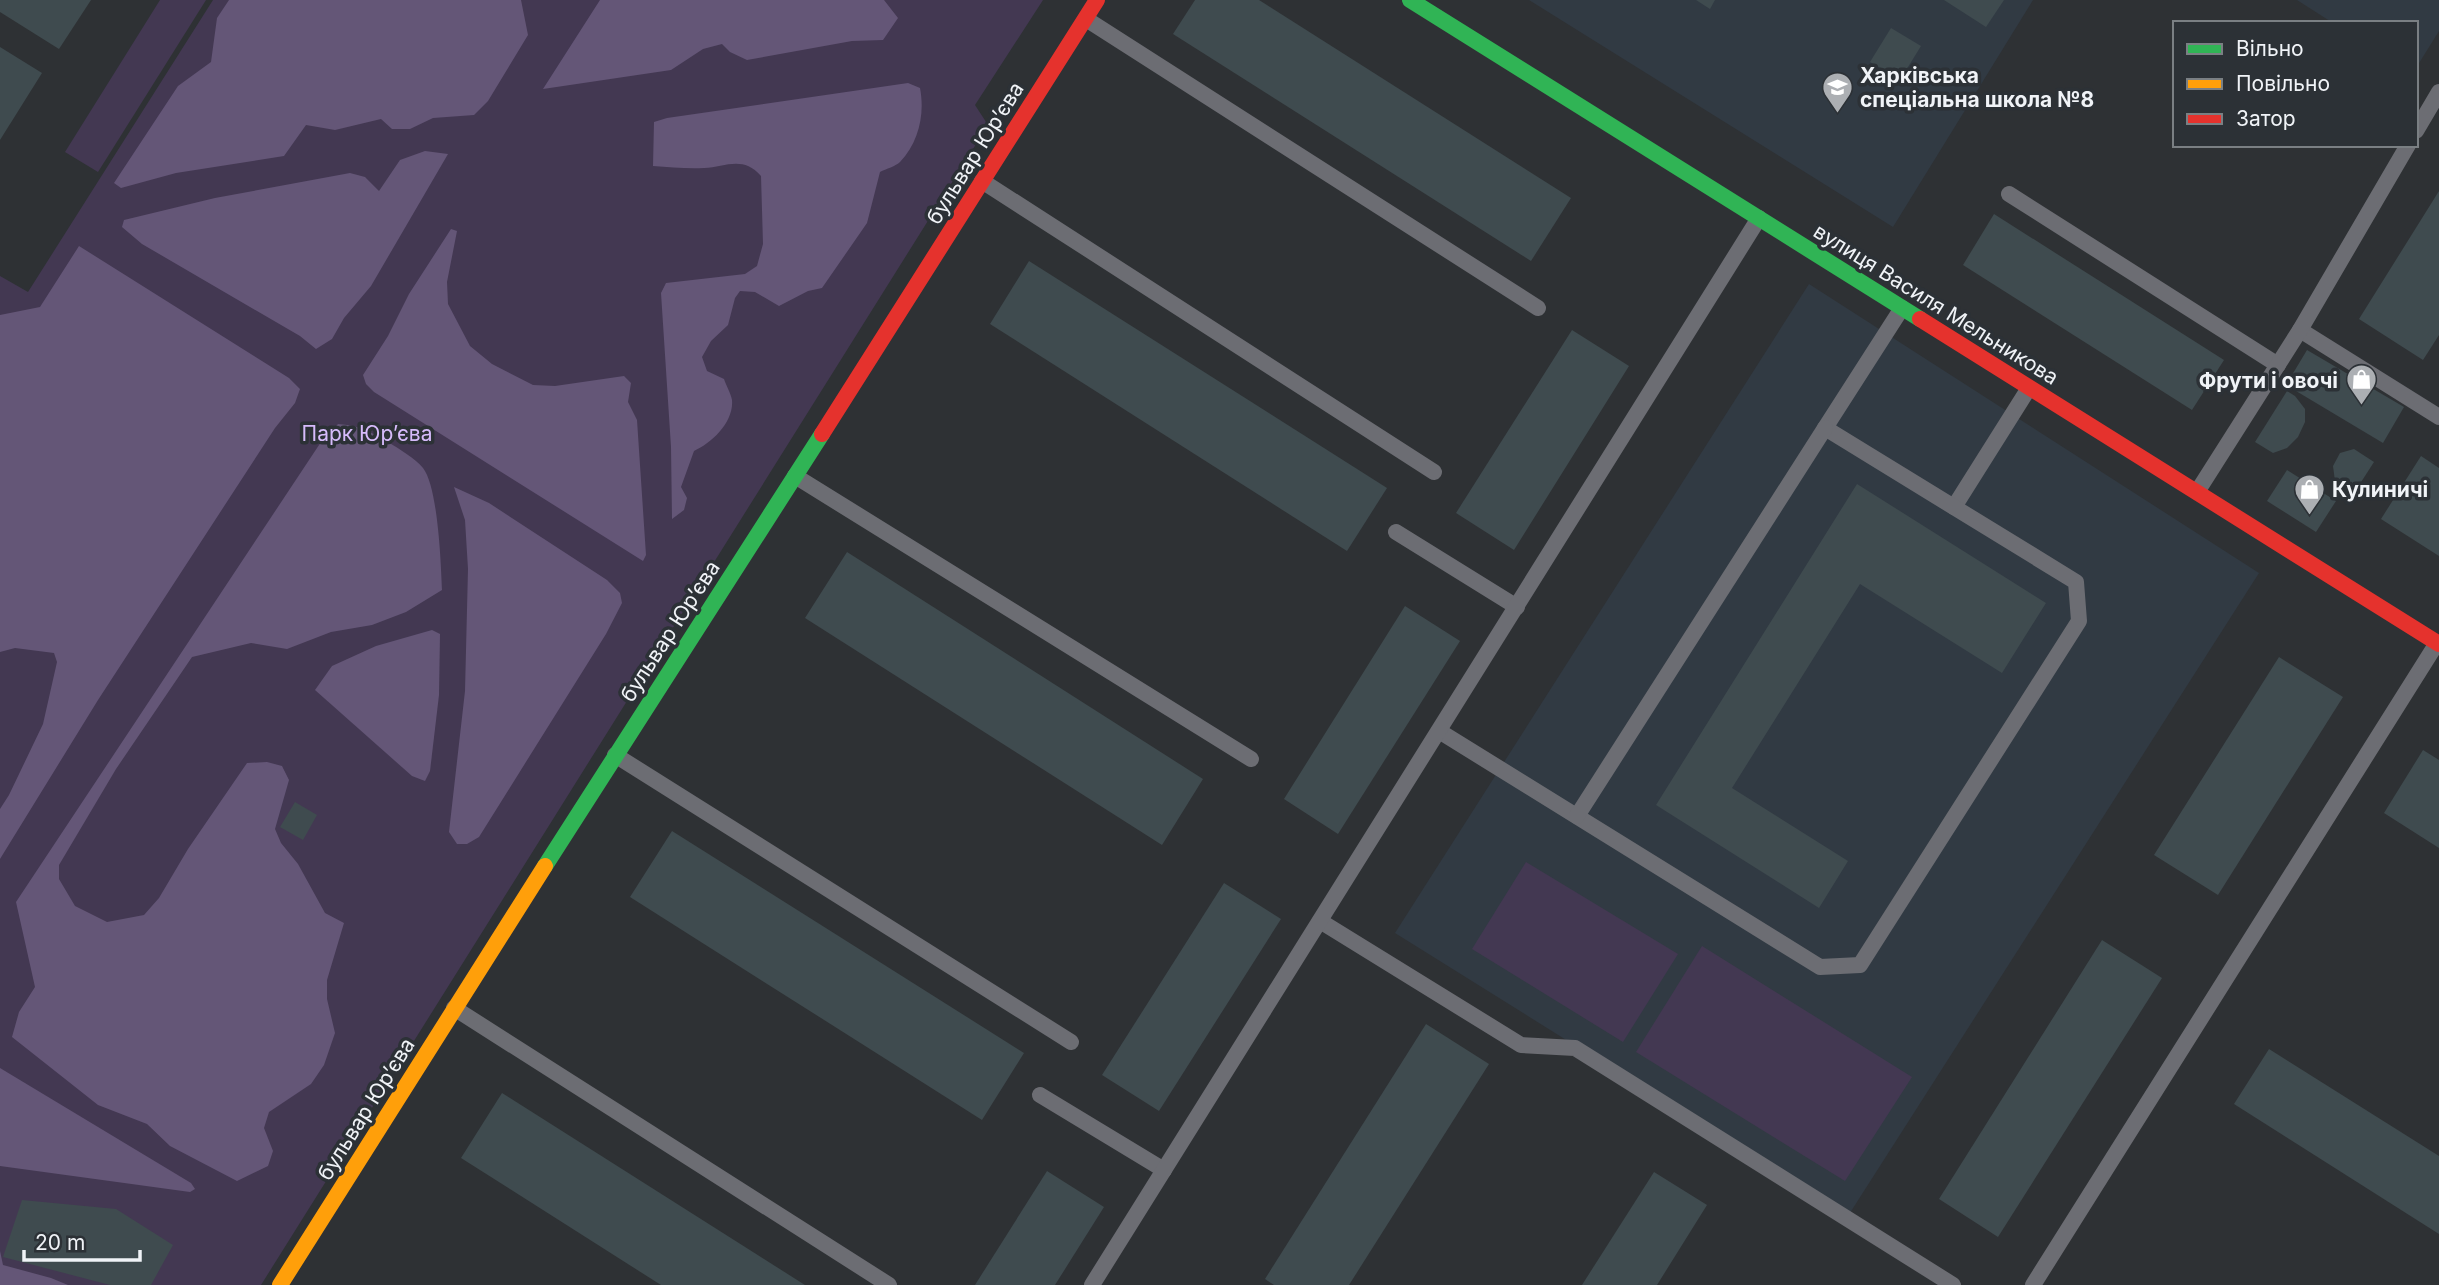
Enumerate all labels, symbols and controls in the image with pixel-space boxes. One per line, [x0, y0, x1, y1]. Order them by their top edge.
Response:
legend [2173, 21, 2418, 147]
text: Вільно [2236, 36, 2304, 61]
place label: Харківська спеціальна школа №8 [1860, 63, 2094, 112]
school or university icon: Харківська спеціальна школа №8 [1820, 70, 1854, 114]
text: Повільно [2236, 71, 2330, 96]
street label: бульвар Юрʼєва [921, 77, 1029, 229]
text: Затор [2236, 106, 2296, 131]
street label: вулиця Василя Мельникова [1809, 218, 2063, 390]
shop icon: Фрути і овочі [2344, 363, 2378, 407]
place label: Фрути і овочі [2199, 368, 2338, 393]
park label: Парк Юр’єва [302, 421, 432, 446]
shop icon: Кулиничі [2292, 472, 2326, 516]
place label: Кулиничі [2332, 477, 2428, 502]
street label: бульвар Юрʼєва [615, 556, 725, 706]
street label: бульвар Юрʼєва [312, 1033, 420, 1185]
scale bar [24, 1218, 140, 1262]
text: 20 m [35, 1230, 85, 1255]

